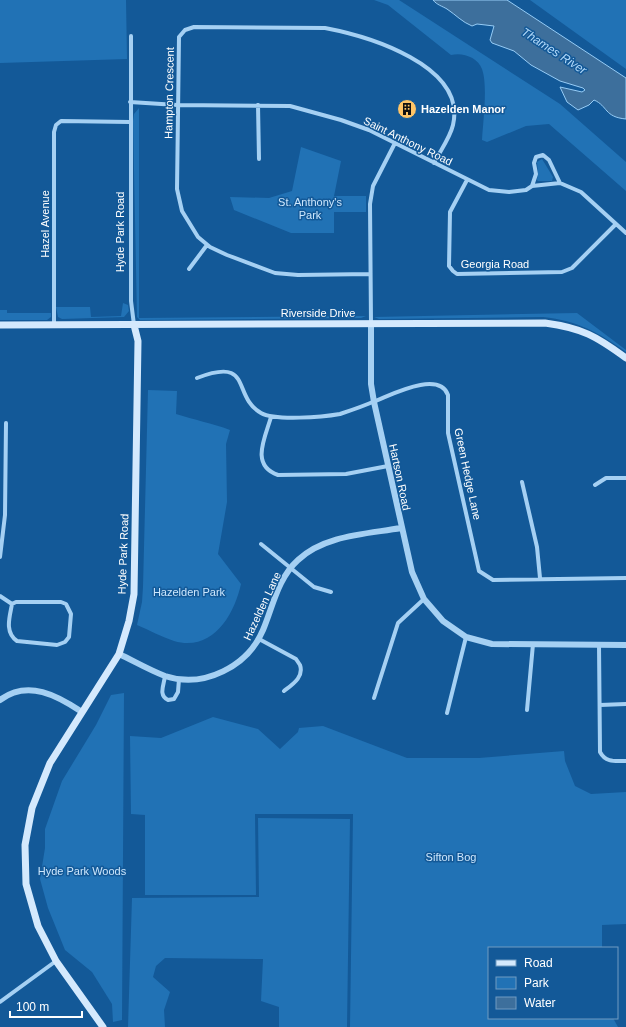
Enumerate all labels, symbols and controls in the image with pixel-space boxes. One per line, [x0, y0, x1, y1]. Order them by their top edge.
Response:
water label: Thames River [519, 25, 590, 78]
street label: Hampton Crescent [162, 47, 176, 139]
building icon: Hazelden Manor [396, 98, 418, 120]
place label: Hazelden Manor [421, 103, 506, 115]
street label: Saint Anthony Road [362, 114, 454, 168]
street label: Hazel Avenue [39, 190, 51, 258]
street label: Hyde Park Road [114, 192, 126, 272]
park label: St. Anthony's Park [278, 196, 342, 221]
street label: Georgia Road [461, 258, 529, 270]
street label: Riverside Drive [281, 307, 355, 319]
street label: Green Hedge Lane [452, 427, 484, 521]
street label: Hartson Road [387, 443, 413, 511]
street label: Hyde Park Road [116, 513, 130, 595]
street label: Hazelden Lane [241, 570, 283, 642]
park label: Hazelden Park [153, 586, 226, 598]
park label: Sifton Bog [426, 851, 476, 863]
park label: Hyde Park Woods [38, 865, 127, 877]
legend [488, 947, 618, 1019]
text: Road [524, 956, 553, 970]
text: Park [524, 976, 550, 990]
scale bar [10, 993, 82, 1019]
text: Water [524, 996, 556, 1010]
text: 100 m [16, 1000, 49, 1014]

